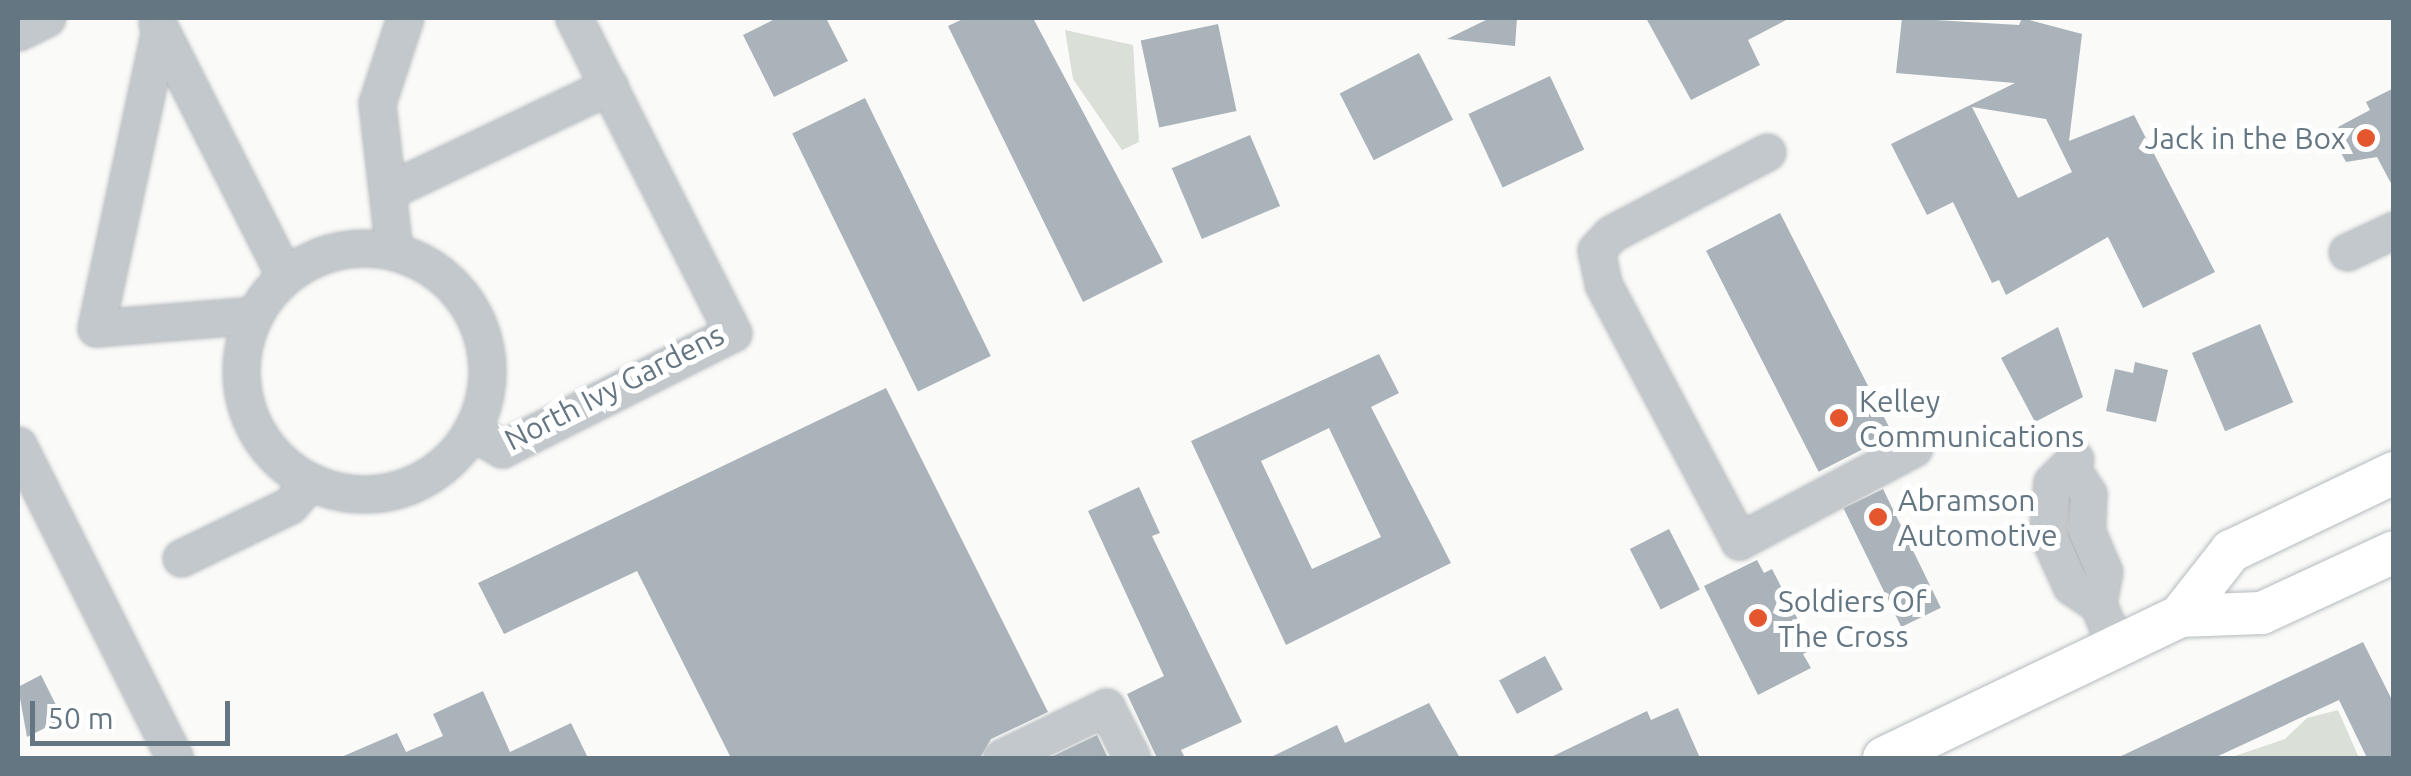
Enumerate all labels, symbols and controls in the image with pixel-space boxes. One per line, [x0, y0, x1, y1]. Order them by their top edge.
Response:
place label: Jack in the Box [2145, 120, 2346, 156]
marker: Jack in the Box [2355, 127, 2377, 149]
street label: North Ivy Gardens [498, 316, 730, 458]
place label: Kelley Communications [1859, 383, 2084, 454]
marker: Kelley Communications [1828, 407, 1850, 429]
place label: Abramson Automotive [1898, 482, 2058, 552]
marker: Abramson Automotive [1867, 506, 1889, 528]
place label: Soldiers Of The Cross [1778, 583, 1926, 654]
marker: Soldiers Of The Cross [1747, 607, 1769, 629]
scale bar [35, 681, 235, 743]
text: 50 m [47, 701, 114, 735]

